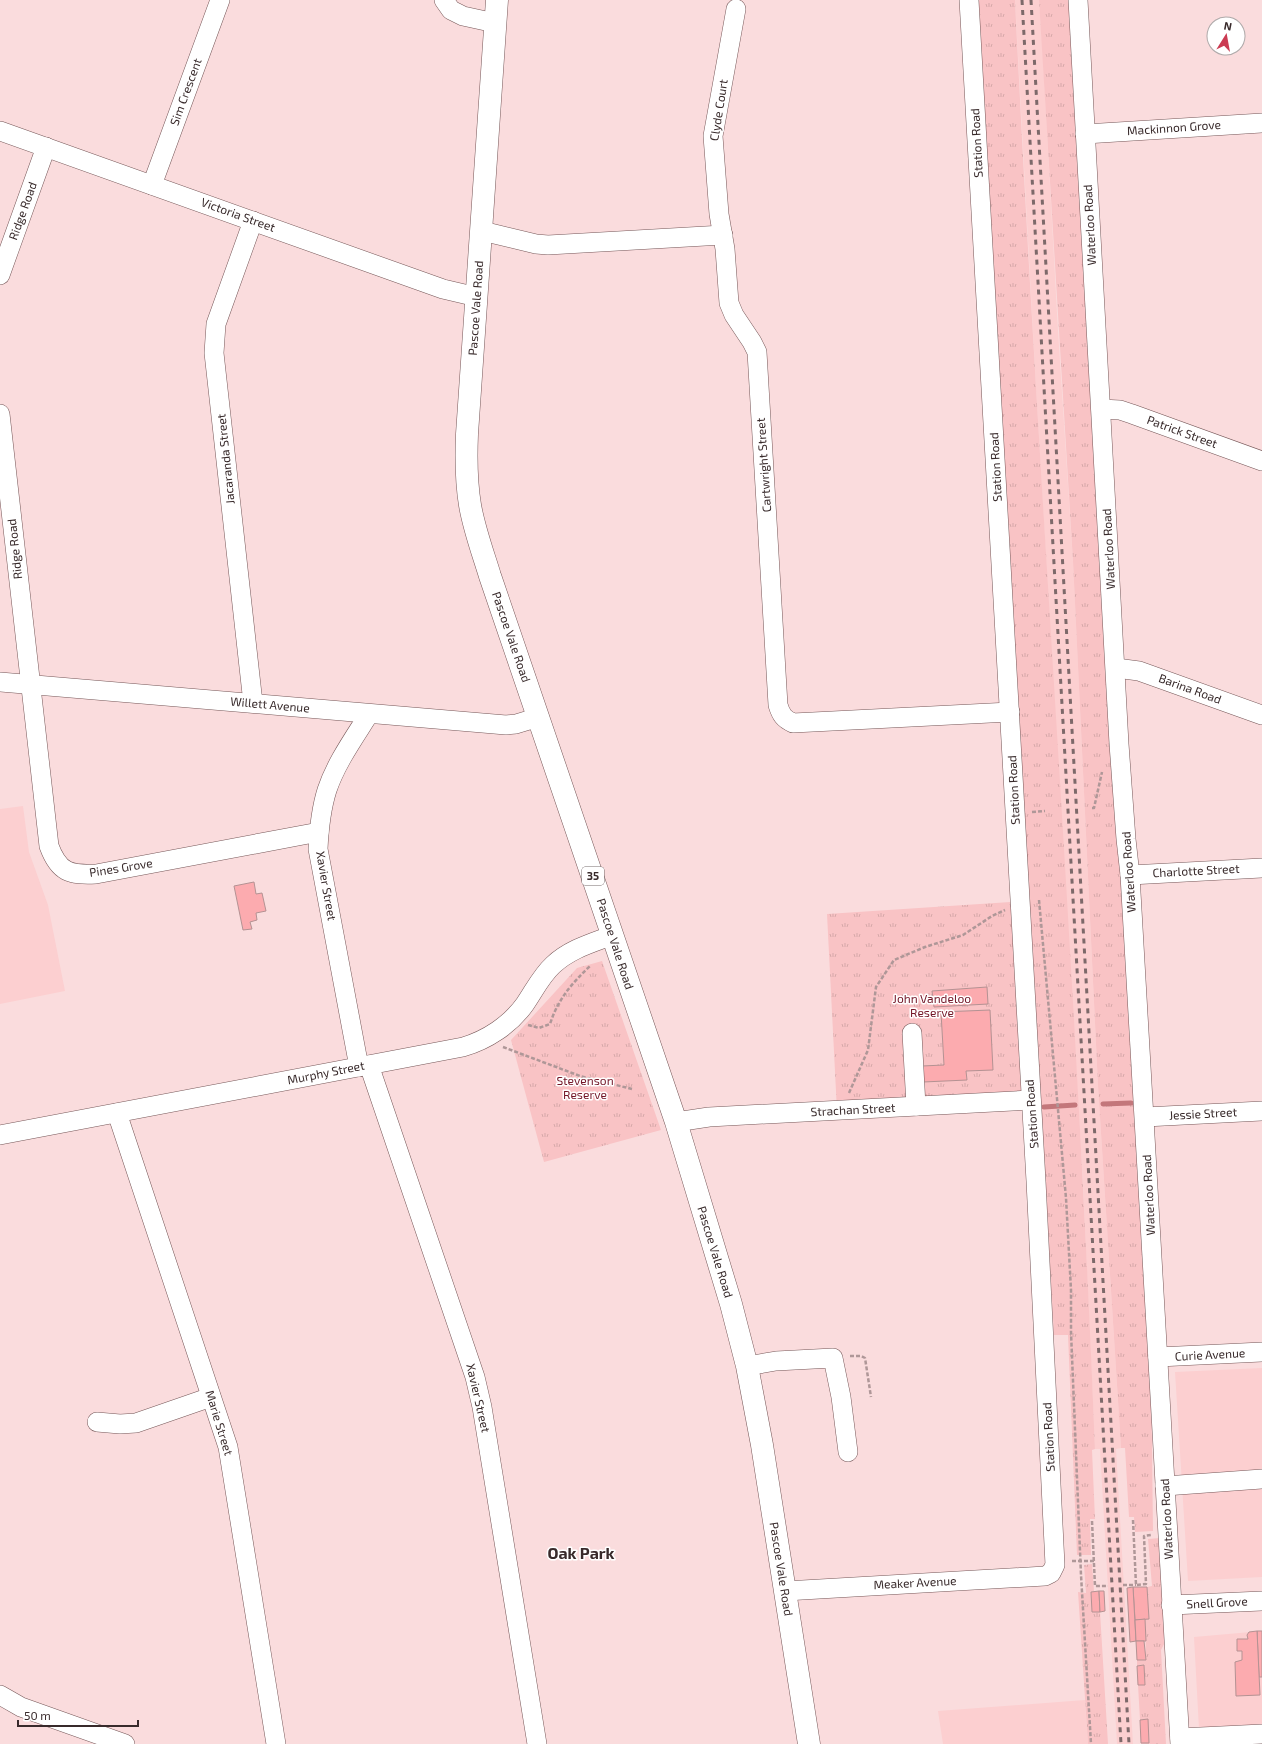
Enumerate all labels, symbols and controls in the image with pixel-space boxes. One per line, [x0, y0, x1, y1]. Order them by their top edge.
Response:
north arrow [1206, 16, 1246, 56]
text: N [1223, 19, 1233, 33]
street label: Sim Crescent [166, 56, 204, 127]
street label: Clyde Court [706, 78, 730, 142]
street label: Station Road [967, 108, 985, 178]
street label: Mackinnon Grove [1126, 117, 1221, 137]
street label: Ridge Road [5, 180, 39, 242]
street label: Waterloo Road [1080, 184, 1098, 266]
street label: Victoria Street [199, 194, 278, 234]
street label: Pascoe Vale Road [465, 260, 485, 356]
street label: Patrick Street [1145, 412, 1220, 450]
street label: Jacaranda Street [213, 413, 237, 505]
street label: Cartwright Street [753, 417, 773, 513]
street label: Station Road [986, 432, 1004, 502]
street label: Waterloo Road [1099, 508, 1117, 590]
street label: Ridge Road [4, 518, 24, 580]
street label: Pascoe Vale Road [490, 589, 534, 684]
street label: Barina Road [1157, 670, 1224, 706]
street label: Willett Avenue [230, 694, 310, 714]
street label: Station Road [1004, 755, 1022, 825]
street label: Waterloo Road [1118, 831, 1138, 913]
street label: Xavier Street [314, 850, 340, 922]
street label: Pines Grove [88, 855, 154, 879]
street label: Charlotte Street [1152, 861, 1240, 879]
road number: 35 [582, 867, 604, 885]
street label: Pascoe Vale Road [595, 896, 637, 991]
park label: John Vandeloo Reserve [893, 991, 971, 1019]
street label: Murphy Street [286, 1058, 366, 1086]
park label: Stevenson Reserve [556, 1073, 614, 1101]
street label: Station Road [1022, 1079, 1040, 1149]
street label: Strachan Street [810, 1100, 896, 1118]
street label: Jessie Street [1169, 1104, 1238, 1122]
street label: Waterloo Road [1139, 1154, 1157, 1236]
street label: Pascoe Vale Road [695, 1204, 737, 1299]
street label: Curie Avenue [1174, 1345, 1246, 1363]
street label: Xavier Street [464, 1362, 494, 1434]
street label: Marie Street [203, 1388, 237, 1457]
street label: Station Road [1039, 1402, 1057, 1472]
street label: Waterloo Road [1157, 1478, 1175, 1560]
street label: Pascoe Vale Road [768, 1521, 796, 1617]
district label: Oak Park [547, 1543, 615, 1562]
street label: Meaker Avenue [873, 1573, 957, 1591]
street label: Snell Grove [1186, 1593, 1248, 1611]
scale bar [18, 1702, 138, 1728]
text: 50 m [24, 1708, 51, 1722]

